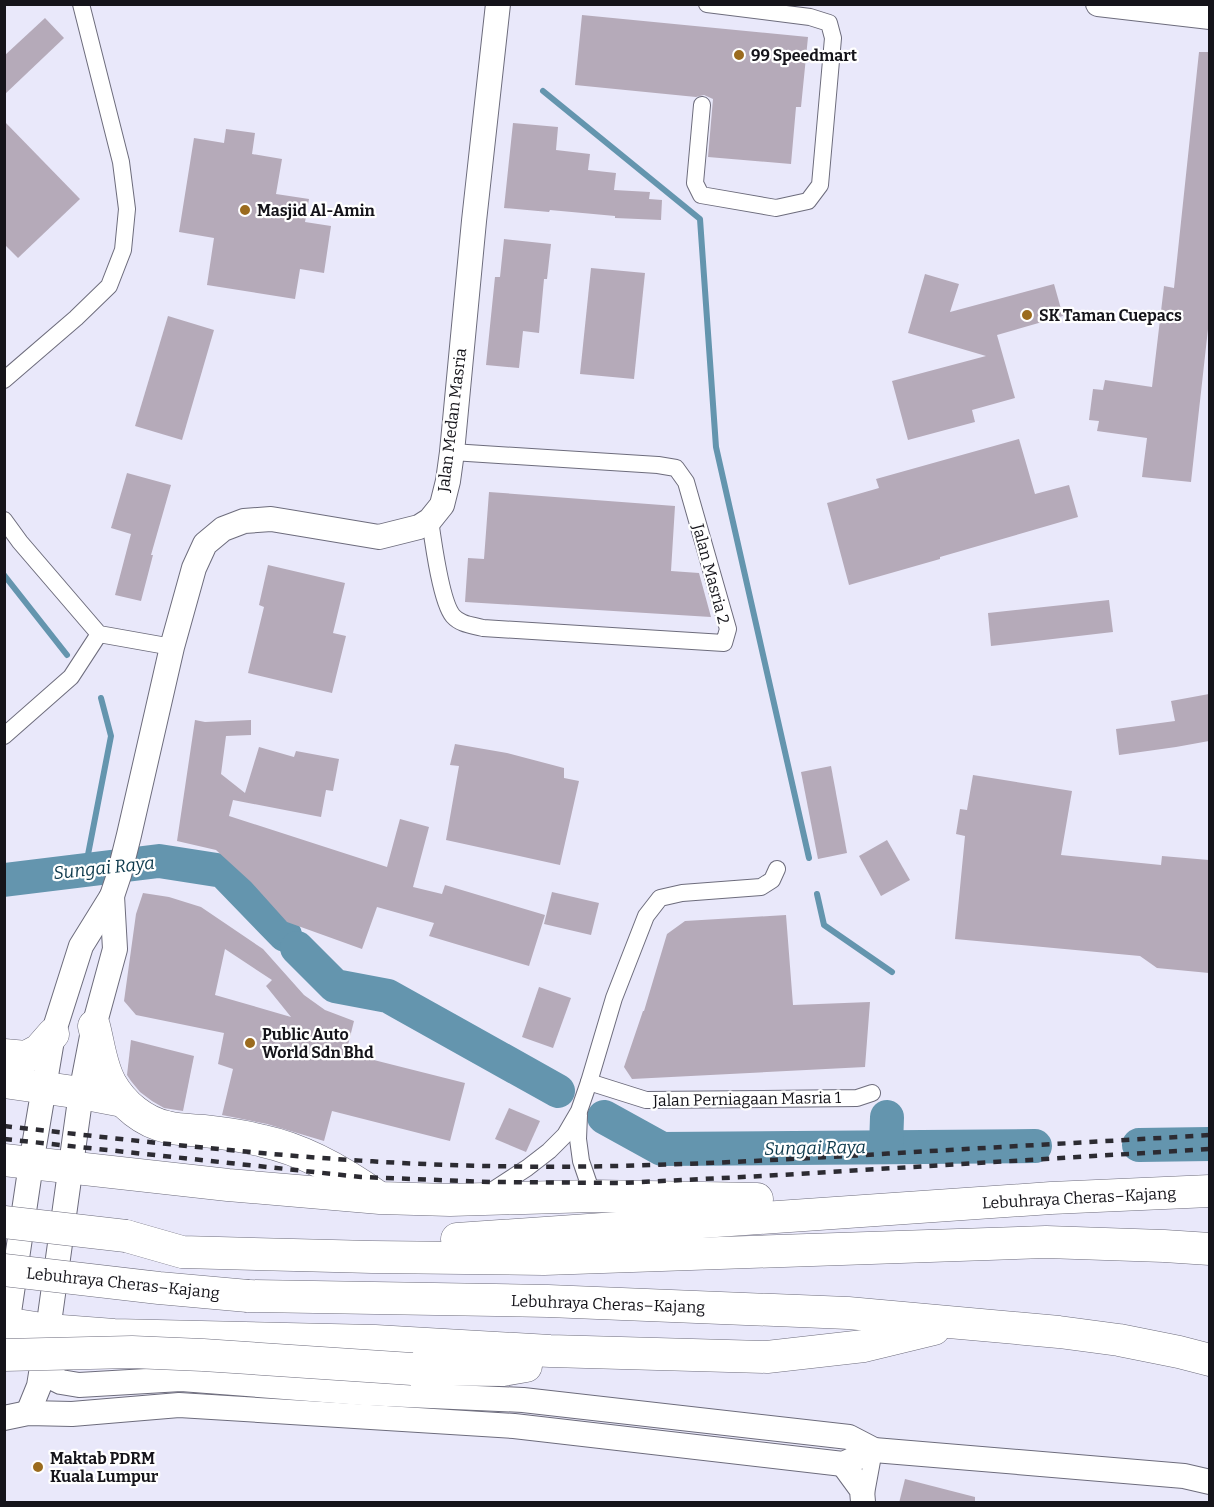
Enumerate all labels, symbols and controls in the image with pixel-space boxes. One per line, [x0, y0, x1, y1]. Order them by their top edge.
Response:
place label: 99 Speedmart [751, 46, 858, 65]
marker: 99 Speedmart [732, 48, 746, 62]
place label: Masjid Al-Amin [257, 201, 376, 220]
marker: Masjid Al-Amin [238, 203, 252, 217]
place label: SK Taman Cuepacs [1039, 306, 1182, 325]
marker: SK Taman Cuepacs [1020, 308, 1034, 322]
street label: Jalan Medan Masria [434, 347, 470, 494]
street label: Jalan Masria 2 [688, 521, 733, 626]
water label: Sungai Raya [52, 852, 156, 884]
place label: Public Auto World Sdn Bhd [262, 1025, 374, 1062]
marker: Public Auto World Sdn Bhd [243, 1036, 257, 1050]
street label: Jalan Perniagaan Masria 1 [652, 1088, 842, 1110]
water label: Sungai Raya [764, 1136, 866, 1160]
street label: Lebuhraya Cheras–Kajang [981, 1183, 1177, 1213]
street label: Lebuhraya Cheras–Kajang [25, 1263, 221, 1303]
street label: Lebuhraya Cheras–Kajang [511, 1291, 706, 1317]
place label: Maktab PDRM Kuala Lumpur [50, 1449, 159, 1486]
marker: Maktab PDRM Kuala Lumpur [31, 1460, 45, 1474]

